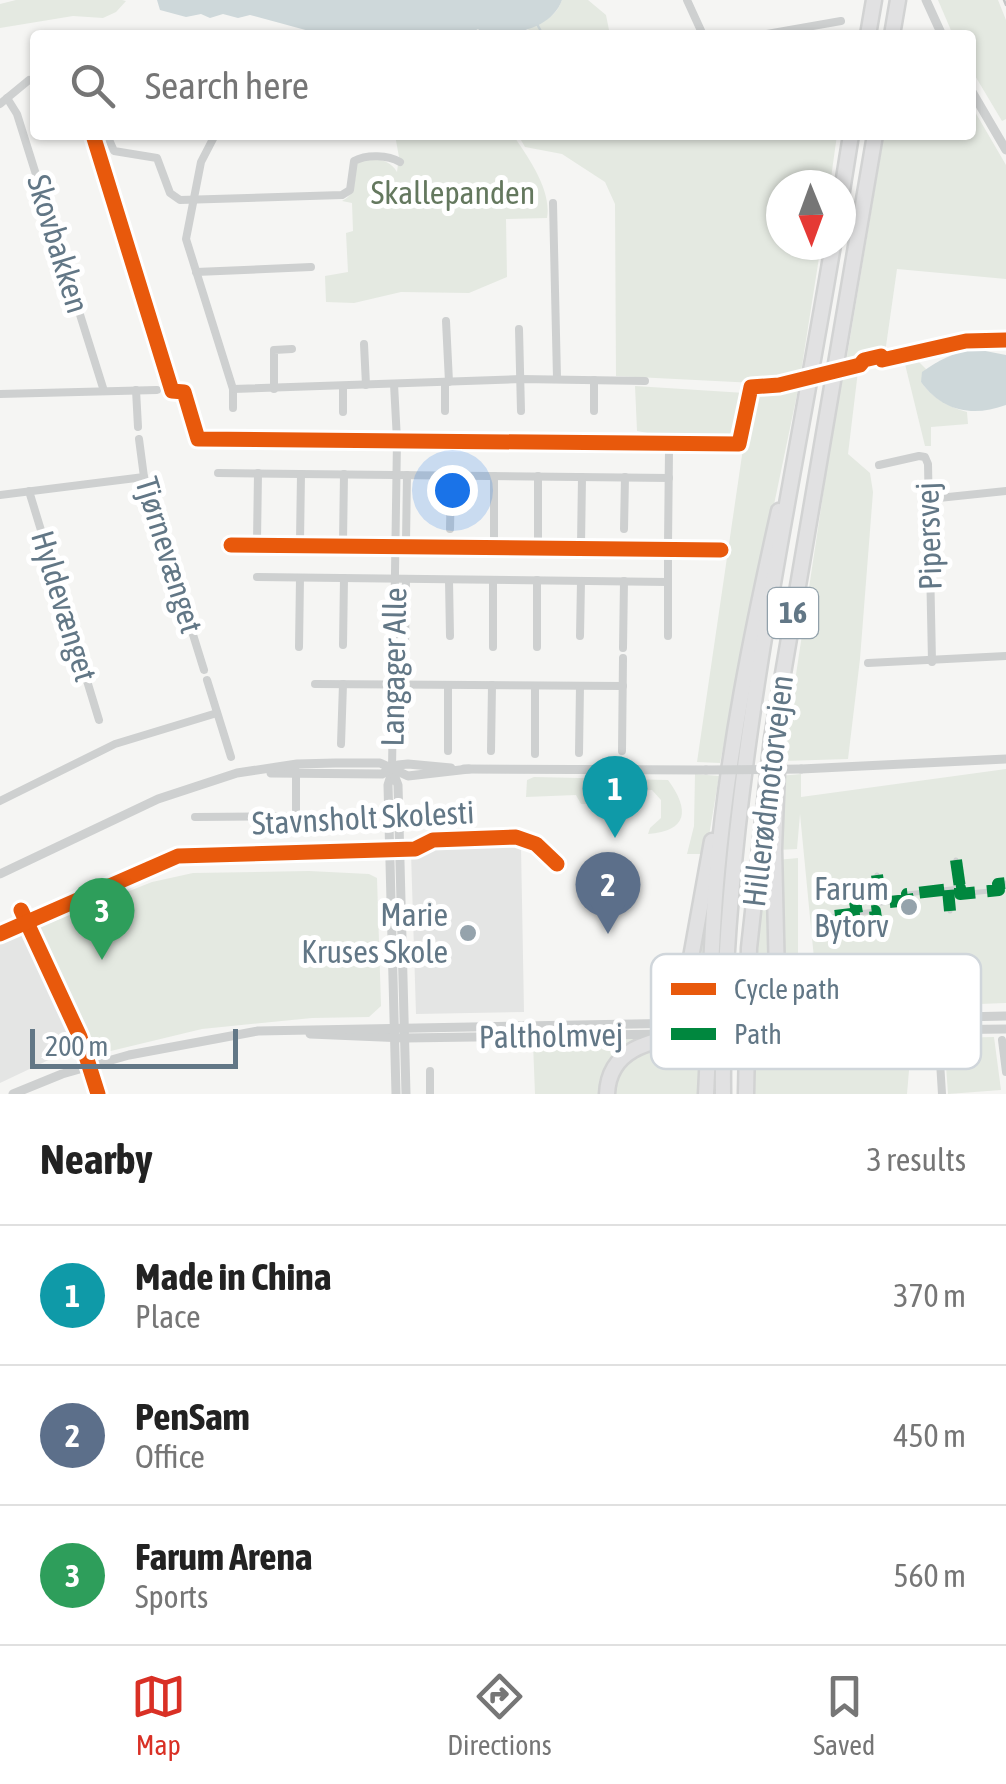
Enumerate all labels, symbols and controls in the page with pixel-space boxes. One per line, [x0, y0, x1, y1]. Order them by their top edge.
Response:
search box [30, 30, 976, 140]
icon: search [65, 58, 120, 113]
text: Search here [145, 64, 309, 107]
street label: Skovbakken [20, 170, 97, 317]
north arrow [766, 170, 856, 260]
park label: Skallepanden [371, 174, 535, 211]
your location [427, 465, 478, 516]
street label: Tjørnevænget [128, 472, 211, 637]
street label: Pipersvej [908, 482, 949, 590]
street label: Hyldevænget [24, 526, 105, 686]
street label: Langager Alle [374, 587, 413, 747]
road number: 16 [768, 588, 818, 638]
street label: Hillerødmotorvejen [735, 673, 800, 909]
pin: 1 [582, 756, 648, 838]
street label: Stavnsholt Skolesti [251, 793, 475, 842]
pin: 2 [576, 852, 640, 934]
place label: Farum Bytorv [814, 870, 889, 944]
pin: 3 [70, 878, 134, 960]
place label: Marie Kruses Skole [301, 896, 448, 970]
marker: Farum Bytorv [898, 896, 920, 918]
marker: Marie Kruses Skole [457, 922, 479, 944]
legend [651, 954, 981, 1069]
text: Cycle path [734, 973, 840, 1005]
street label: Paltholmvej [478, 1016, 624, 1055]
text: Path [734, 1018, 782, 1050]
scale bar [30, 1024, 238, 1068]
text: 200 m [45, 1030, 108, 1062]
text: Nearby [40, 1135, 153, 1183]
text: 3 results [867, 1141, 966, 1178]
text: Made in China [135, 1255, 331, 1298]
text: 1 [65, 1277, 80, 1314]
text: 370 m [893, 1277, 966, 1314]
text: Place [135, 1298, 200, 1335]
text: PenSam [135, 1395, 250, 1438]
text: 2 [65, 1417, 80, 1454]
text: 450 m [893, 1417, 966, 1454]
text: Office [135, 1438, 205, 1475]
text: Farum Arena [135, 1535, 313, 1578]
text: 3 [65, 1557, 80, 1594]
text: 560 m [893, 1557, 966, 1594]
text: Sports [135, 1578, 208, 1615]
tab: Map [131, 1669, 186, 1761]
tab: Directions [447, 1669, 552, 1761]
tab: Saved [813, 1669, 875, 1761]

